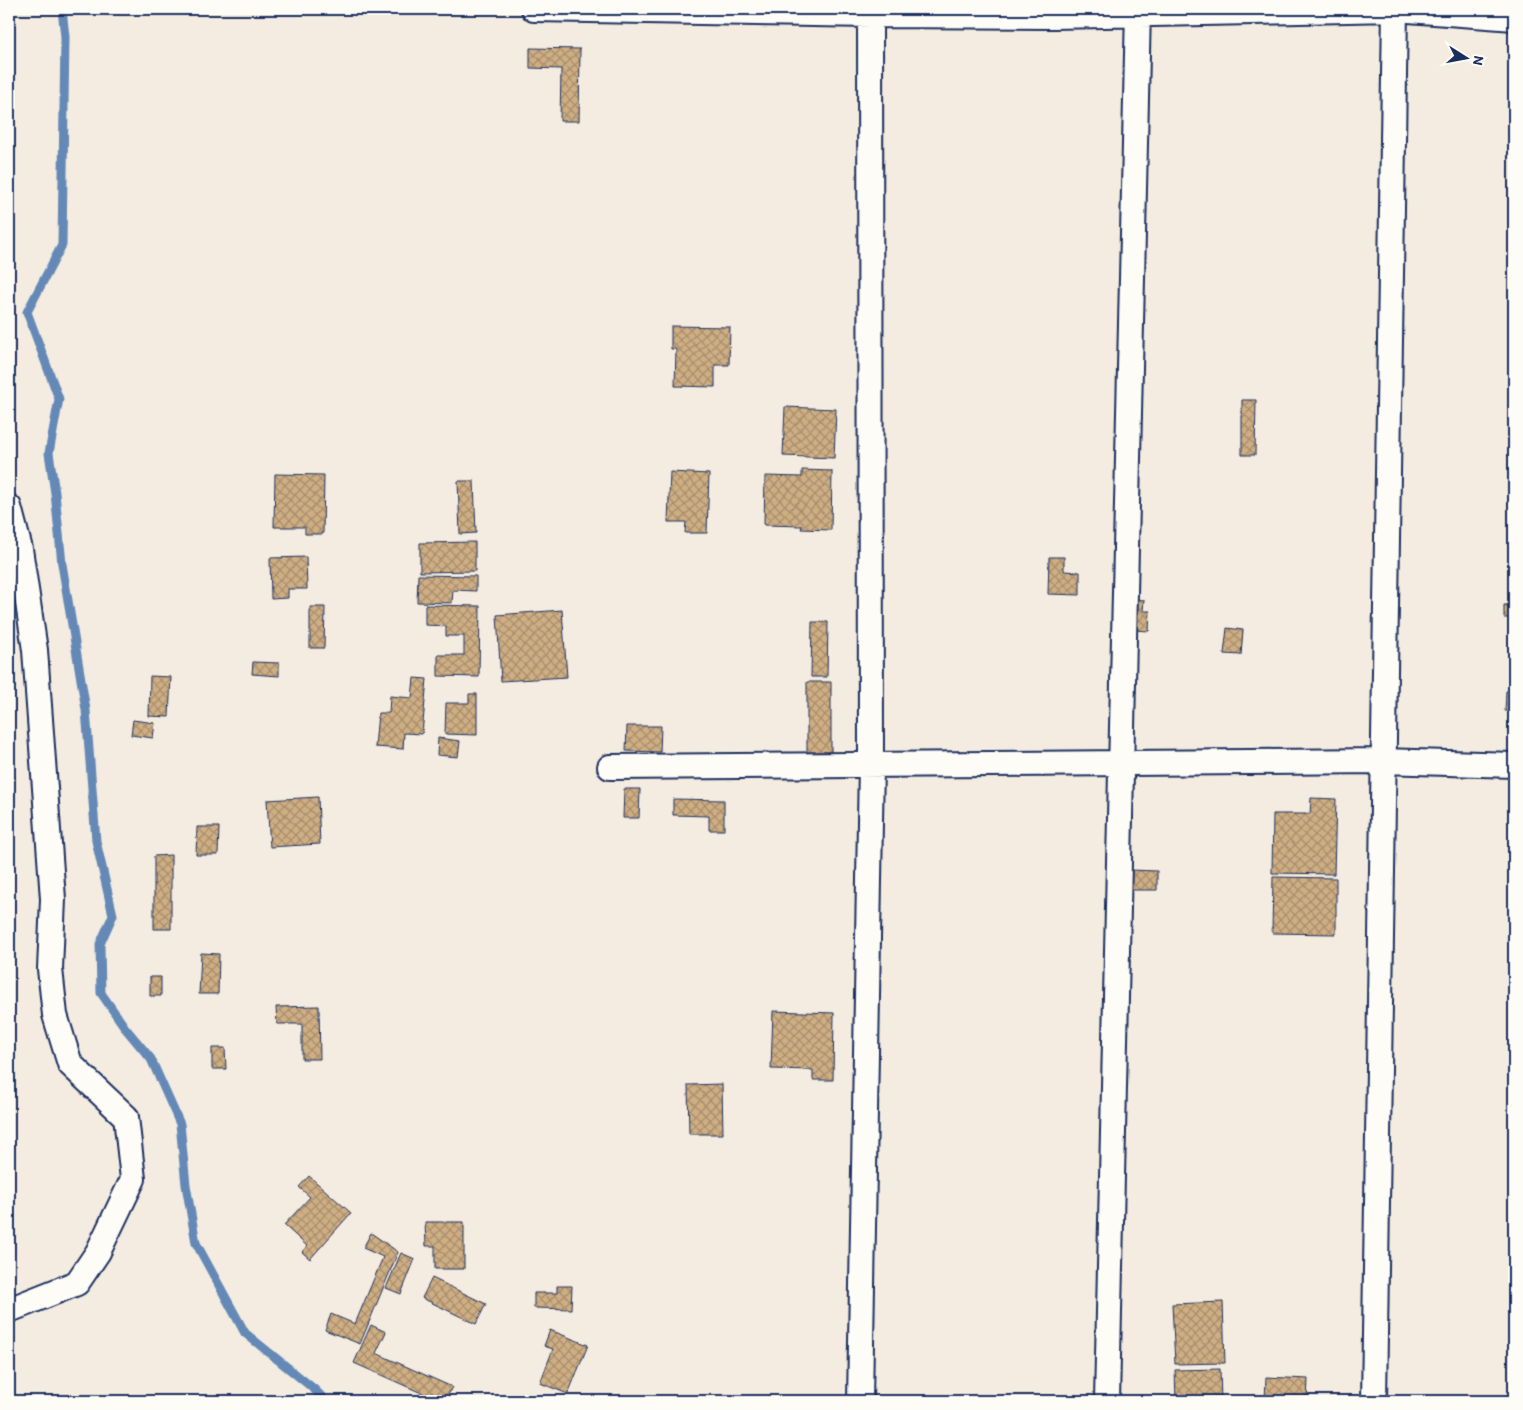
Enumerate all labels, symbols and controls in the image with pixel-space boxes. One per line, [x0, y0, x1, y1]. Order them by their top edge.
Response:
north arrow [1440, 32, 1490, 82]
text: N [1469, 54, 1488, 67]

